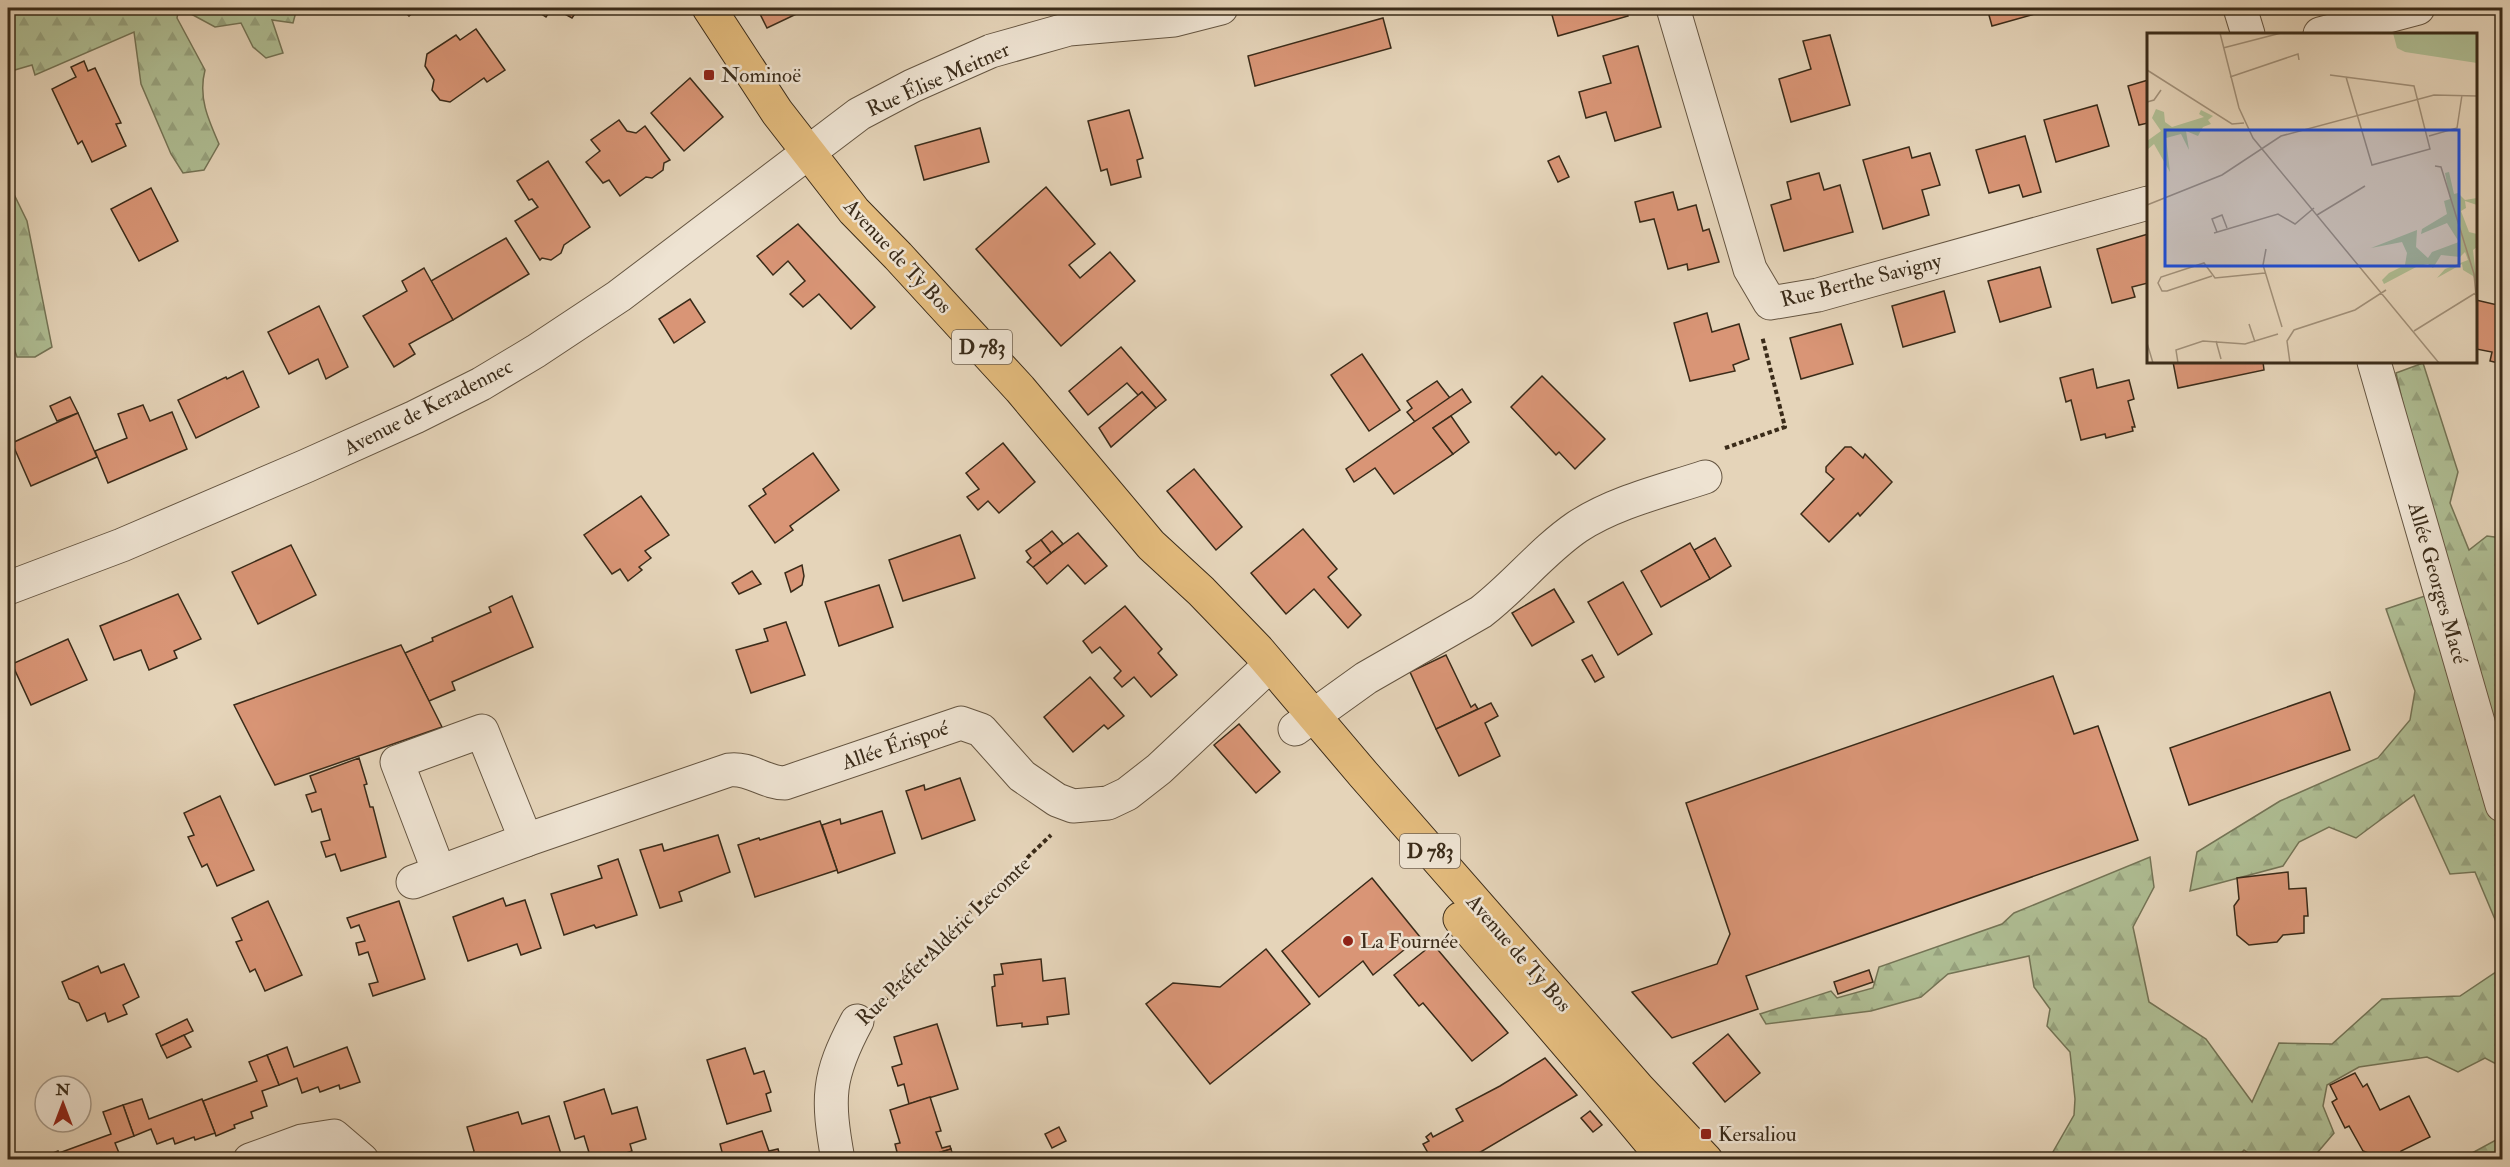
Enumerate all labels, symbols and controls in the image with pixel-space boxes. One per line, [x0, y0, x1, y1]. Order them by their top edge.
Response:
inset map [2147, 33, 2477, 363]
street label: Rue Élise Meitner [862, 36, 1014, 123]
place label: Nominoë [721, 62, 801, 89]
marker: Nominoë [702, 68, 716, 82]
street label: Avenue de Ty Bos [837, 193, 958, 319]
street label: Rue Berthe Savigny [1778, 247, 1945, 314]
road number: D 783 [952, 330, 1012, 364]
street label: Avenue de Keradennec [338, 353, 518, 462]
street label: Allée Georges Macé [2401, 498, 2474, 667]
street label: Allée Érispoé [837, 715, 952, 777]
road number: D 783 [1400, 834, 1460, 868]
street label: Rue Préfet Aldéric Lecomte [850, 851, 1036, 1032]
street label: Avenue de Ty Bos [1460, 888, 1577, 1018]
place label: La Fournée [1360, 928, 1458, 955]
marker: La Fournée [1341, 934, 1355, 948]
north arrow [33, 1074, 93, 1134]
text: N [55, 1080, 71, 1100]
place label: Kersaliou [1718, 1121, 1797, 1148]
marker: Kersaliou [1699, 1127, 1713, 1141]

